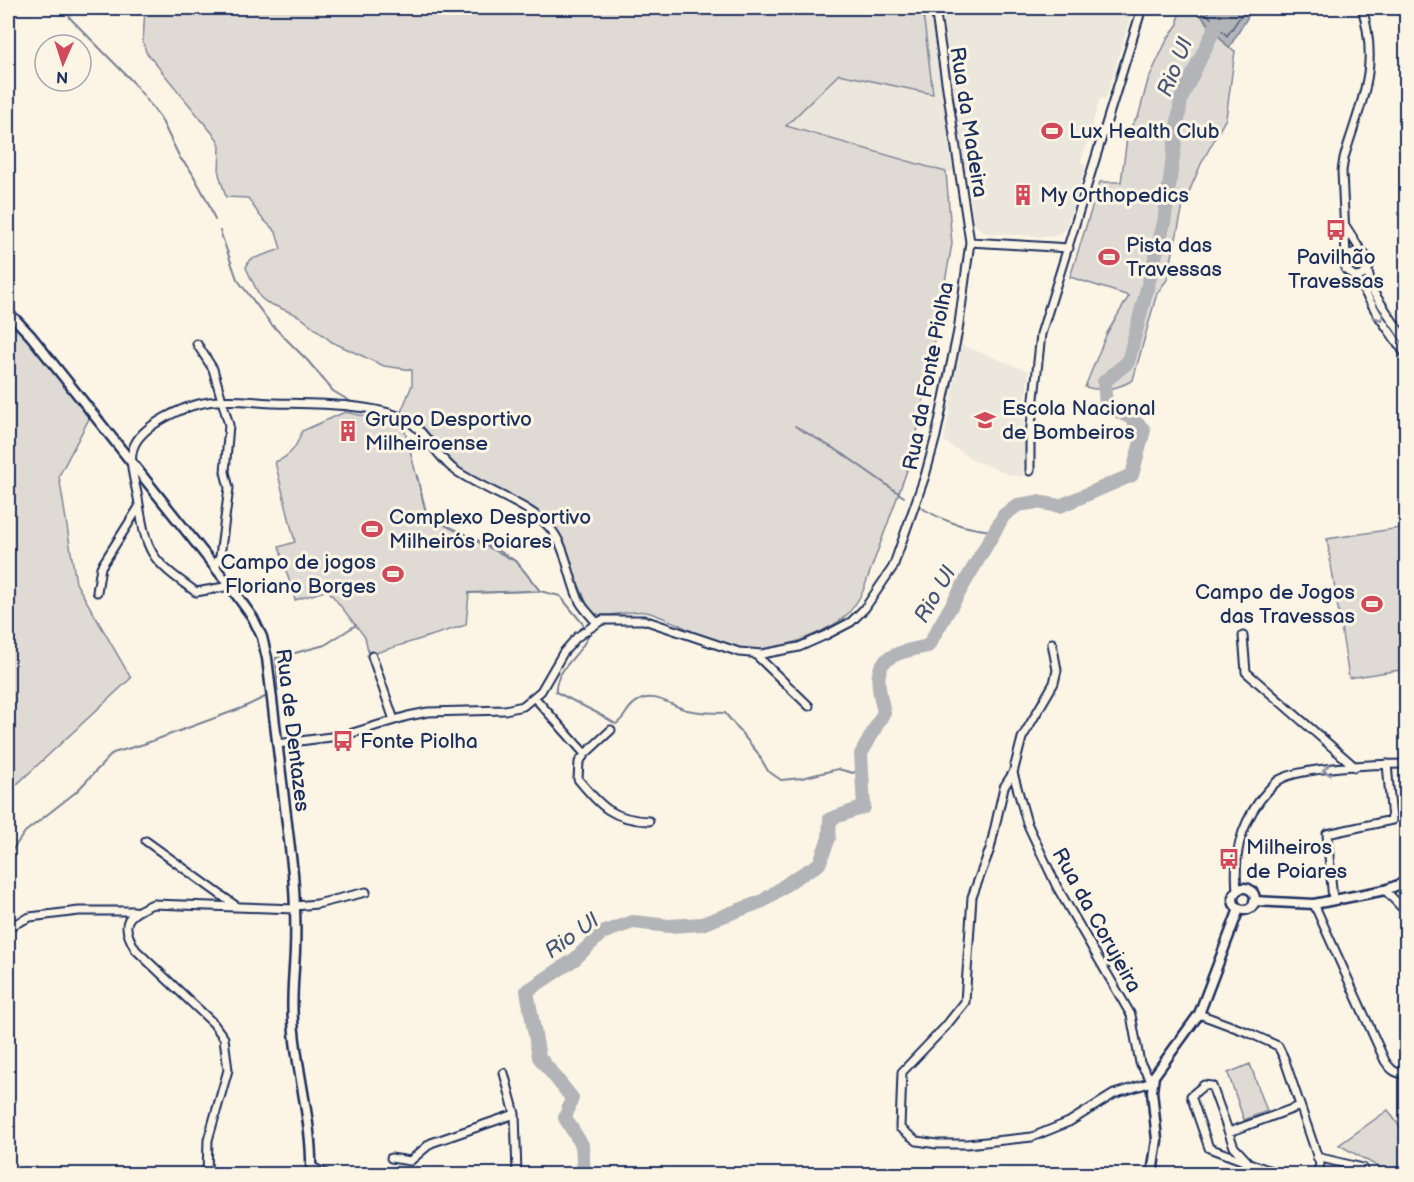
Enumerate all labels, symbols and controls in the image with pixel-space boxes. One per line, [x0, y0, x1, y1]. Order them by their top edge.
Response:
north arrow [33, 33, 93, 93]
water label: Rio Ul [1152, 34, 1200, 101]
street label: Rua da Madeira [944, 45, 993, 199]
text: N [56, 67, 69, 86]
sports icon: Lux Health Club [1040, 119, 1064, 143]
place label: Lux Health Club [1069, 119, 1220, 144]
building icon: My Orthopedics [1011, 183, 1035, 207]
place label: My Orthopedics [1040, 183, 1189, 208]
bus stop icon: Pavilhão Travessas [1324, 218, 1348, 242]
place label: Pista das Travessas [1126, 233, 1222, 282]
sports icon: Pista das Travessas [1097, 245, 1121, 269]
place label: Pavilhão Travessas [1288, 245, 1384, 294]
street label: Rua da Fonte Piolha [898, 280, 959, 473]
one-way arrow [1372, 311, 1384, 321]
place label: Escola Nacional de Bombeiros [1002, 396, 1156, 445]
place label: Grupo Desportivo Milheiroense [365, 407, 532, 456]
school or university icon: Escola Nacional de Bombeiros [973, 408, 997, 432]
building icon: Grupo Desportivo Milheiroense [336, 419, 360, 443]
place label: Complexo Desportivo Milheirós Poiares [389, 505, 591, 554]
sports icon: Complexo Desportivo Milheirós Poiares [360, 517, 384, 541]
place label: Campo de jogos Floriano Borges [220, 550, 376, 599]
water label: Rio Ul [908, 561, 963, 628]
sports icon: Campo de jogos Floriano Borges [381, 562, 405, 586]
place label: Campo de Jogos das Travessas [1195, 580, 1355, 629]
sports icon: Campo de Jogos das Travessas [1360, 592, 1384, 616]
street label: Rua de Dentazes [270, 647, 315, 813]
bus stop icon: Fonte Piolha [331, 729, 355, 753]
place label: Fonte Piolha [360, 729, 478, 754]
one-way arrow [1323, 763, 1332, 776]
place label: Milheiros de Poiares [1246, 835, 1347, 884]
street label: Rua da Corujeira [1047, 844, 1147, 997]
bus stop icon: Milheiros de Poiares [1217, 847, 1241, 871]
water label: Rio Ul [539, 907, 605, 965]

